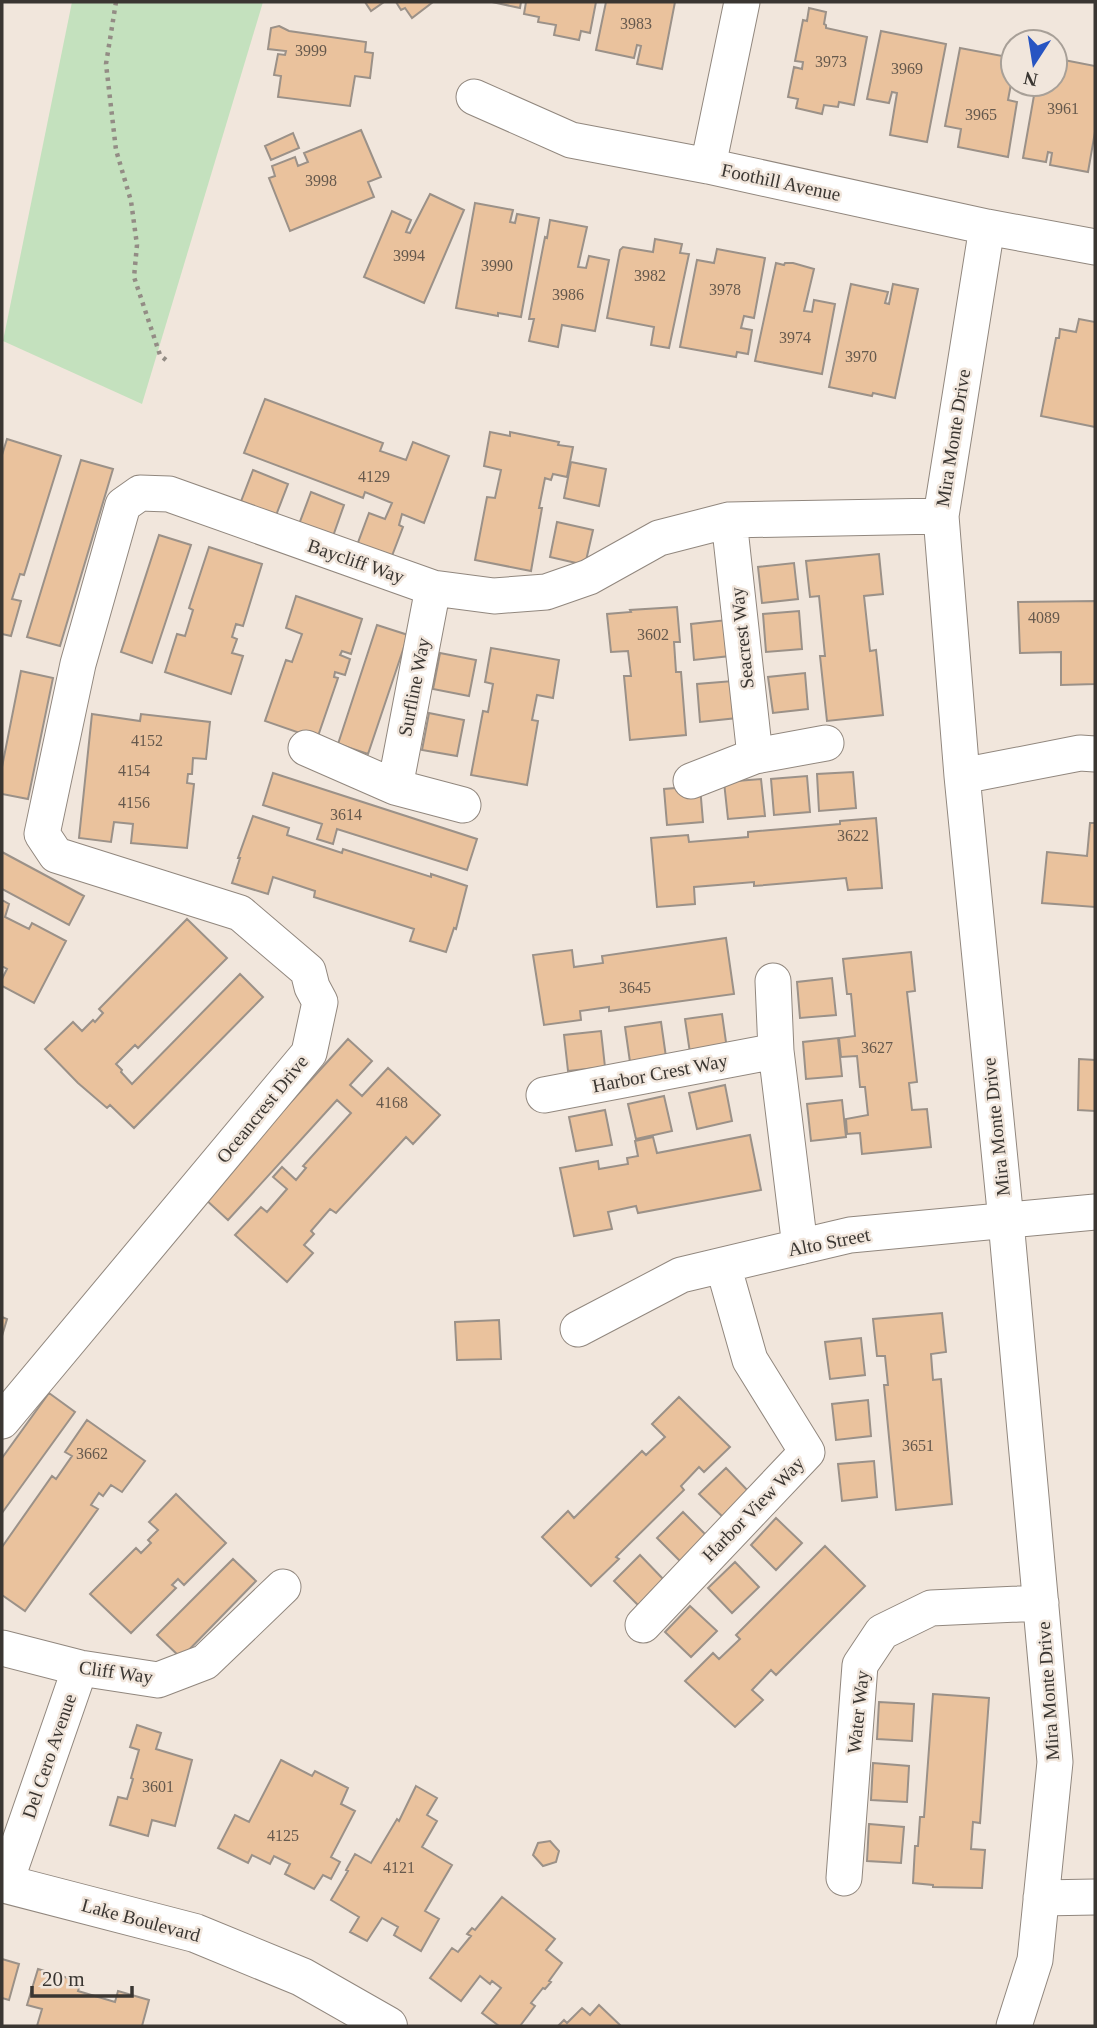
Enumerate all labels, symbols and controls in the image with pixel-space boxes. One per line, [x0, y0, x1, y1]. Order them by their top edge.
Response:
house number: 3983 [620, 15, 652, 32]
north arrow [999, 28, 1069, 98]
house number: 3999 [295, 42, 327, 59]
house number: 3973 [815, 53, 847, 70]
house number: 3969 [891, 60, 923, 77]
text: N [1021, 67, 1039, 91]
house number: 3961 [1047, 100, 1079, 117]
house number: 3965 [965, 106, 997, 123]
street label: Foothill Avenue [719, 159, 843, 205]
house number: 3998 [305, 172, 337, 189]
house number: 3994 [393, 247, 425, 264]
house number: 3990 [481, 257, 513, 274]
house number: 3982 [634, 267, 666, 284]
house number: 3978 [709, 281, 741, 298]
house number: 3986 [552, 286, 584, 303]
house number: 3974 [779, 329, 811, 346]
house number: 3970 [845, 348, 877, 365]
street label: Mira Monte Drive [932, 368, 974, 508]
house number: 4129 [358, 468, 390, 485]
street label: Baycliff Way [305, 535, 407, 587]
street label: Seacrest Way [726, 586, 758, 690]
house number: 4089 [1028, 609, 1060, 626]
house number: 3602 [637, 626, 669, 643]
street label: Surfline Way [394, 635, 434, 738]
house number: 4152 [131, 732, 163, 749]
house number: 4154 [118, 762, 150, 779]
house number: 4156 [118, 794, 150, 811]
house number: 3614 [330, 806, 362, 823]
house number: 3622 [837, 827, 869, 844]
house number: 3645 [619, 979, 651, 996]
house number: 3627 [861, 1039, 893, 1056]
street label: Harbor Crest Way [591, 1049, 730, 1096]
street label: Oceancrest Drive [212, 1051, 312, 1167]
street label: Mira Monte Drive [978, 1057, 1014, 1197]
house number: 4168 [376, 1094, 408, 1111]
street label: Alto Street [786, 1224, 872, 1260]
house number: 3651 [902, 1437, 934, 1454]
house number: 3662 [76, 1445, 108, 1462]
street label: Harbor View Way [698, 1452, 808, 1566]
street label: Mira Monte Drive [1033, 1621, 1063, 1761]
street label: Cliff Way [78, 1656, 155, 1688]
street label: Water Way [843, 1669, 873, 1755]
street label: Del Cero Avenue [18, 1691, 80, 1821]
house number: 3601 [142, 1778, 174, 1795]
house number: 4125 [267, 1827, 299, 1844]
house number: 4121 [383, 1859, 415, 1876]
street label: Lake Boulevard [79, 1894, 203, 1946]
scale bar [32, 1954, 131, 1998]
text: 20 m [42, 1967, 85, 1991]

